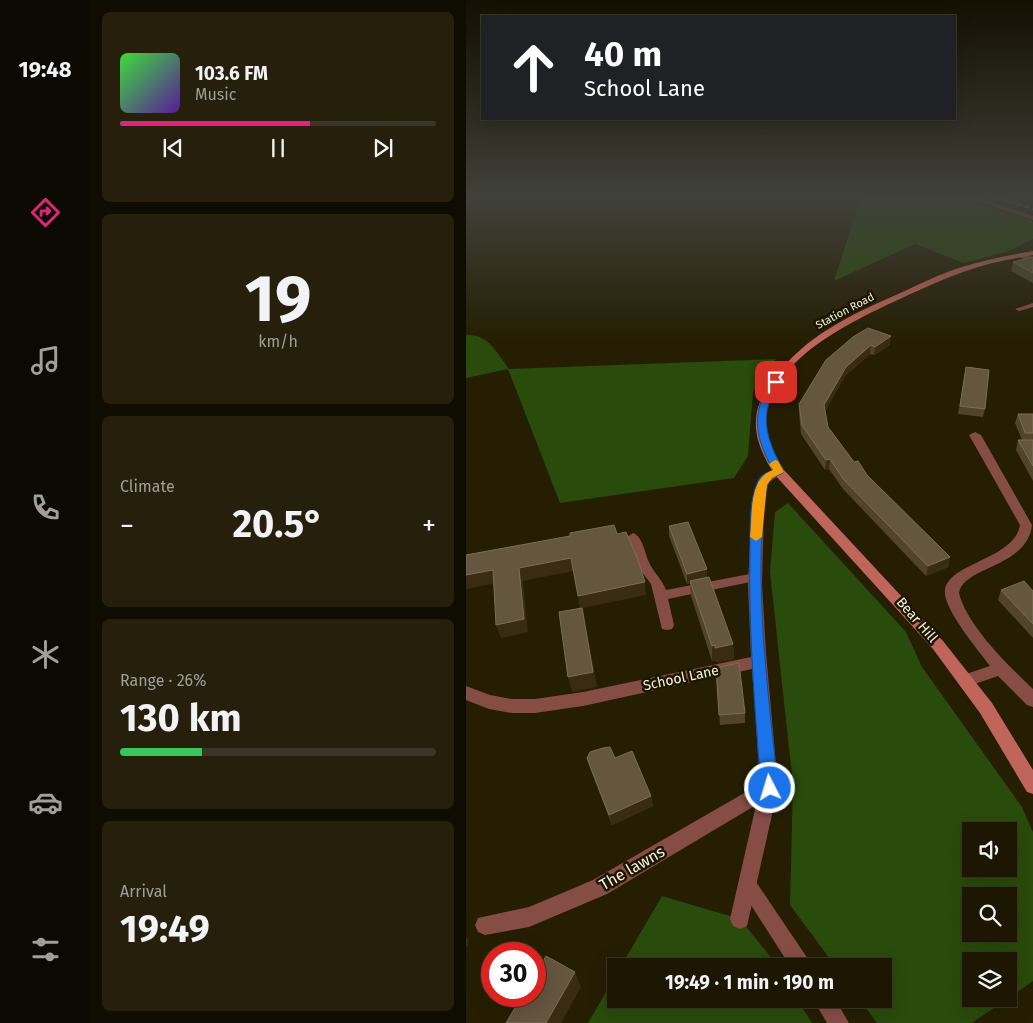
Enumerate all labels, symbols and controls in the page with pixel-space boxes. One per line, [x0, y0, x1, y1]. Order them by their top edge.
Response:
text: 40 m [584, 33, 662, 75]
icon: ahead [501, 35, 566, 100]
text: 19:48 [19, 56, 71, 83]
text: 103.6 FM [195, 62, 268, 85]
text: School Lane [584, 75, 705, 102]
text: Music [195, 85, 236, 104]
icon: previous [159, 134, 187, 162]
icon: pause [264, 134, 292, 162]
icon: next [369, 134, 397, 162]
icon: directions [28, 195, 63, 230]
text: 19 [245, 260, 311, 338]
street label: Station Road [814, 290, 876, 332]
text: km/h [258, 332, 298, 351]
icon: music [28, 343, 63, 378]
pin [755, 361, 797, 403]
icon: arrive [762, 368, 790, 396]
text: Climate [120, 477, 175, 496]
icon: phone [28, 490, 63, 525]
text: 20.5° [232, 501, 324, 547]
text: − [120, 509, 134, 542]
text: + [422, 509, 436, 542]
street label: Bear Hill [893, 594, 941, 646]
icon: climate [28, 637, 63, 672]
street label: School Lane [642, 662, 720, 694]
text: Range · 26% [120, 671, 206, 690]
text: 130 km [120, 695, 242, 741]
position arrow [743, 761, 795, 813]
icon: car [28, 785, 63, 820]
map controls [962, 822, 1017, 1007]
button: sound [962, 822, 1017, 877]
street label: The lawns [596, 842, 668, 894]
text: Arrival [120, 882, 167, 901]
button: search [962, 887, 1017, 942]
text: 19:49 [120, 906, 210, 952]
icon: filters [28, 932, 63, 967]
speed limit sign: 30 [481, 942, 546, 1007]
button: layers [962, 952, 1017, 1007]
text: 19:49 · 1 min · 190 m [665, 971, 834, 994]

